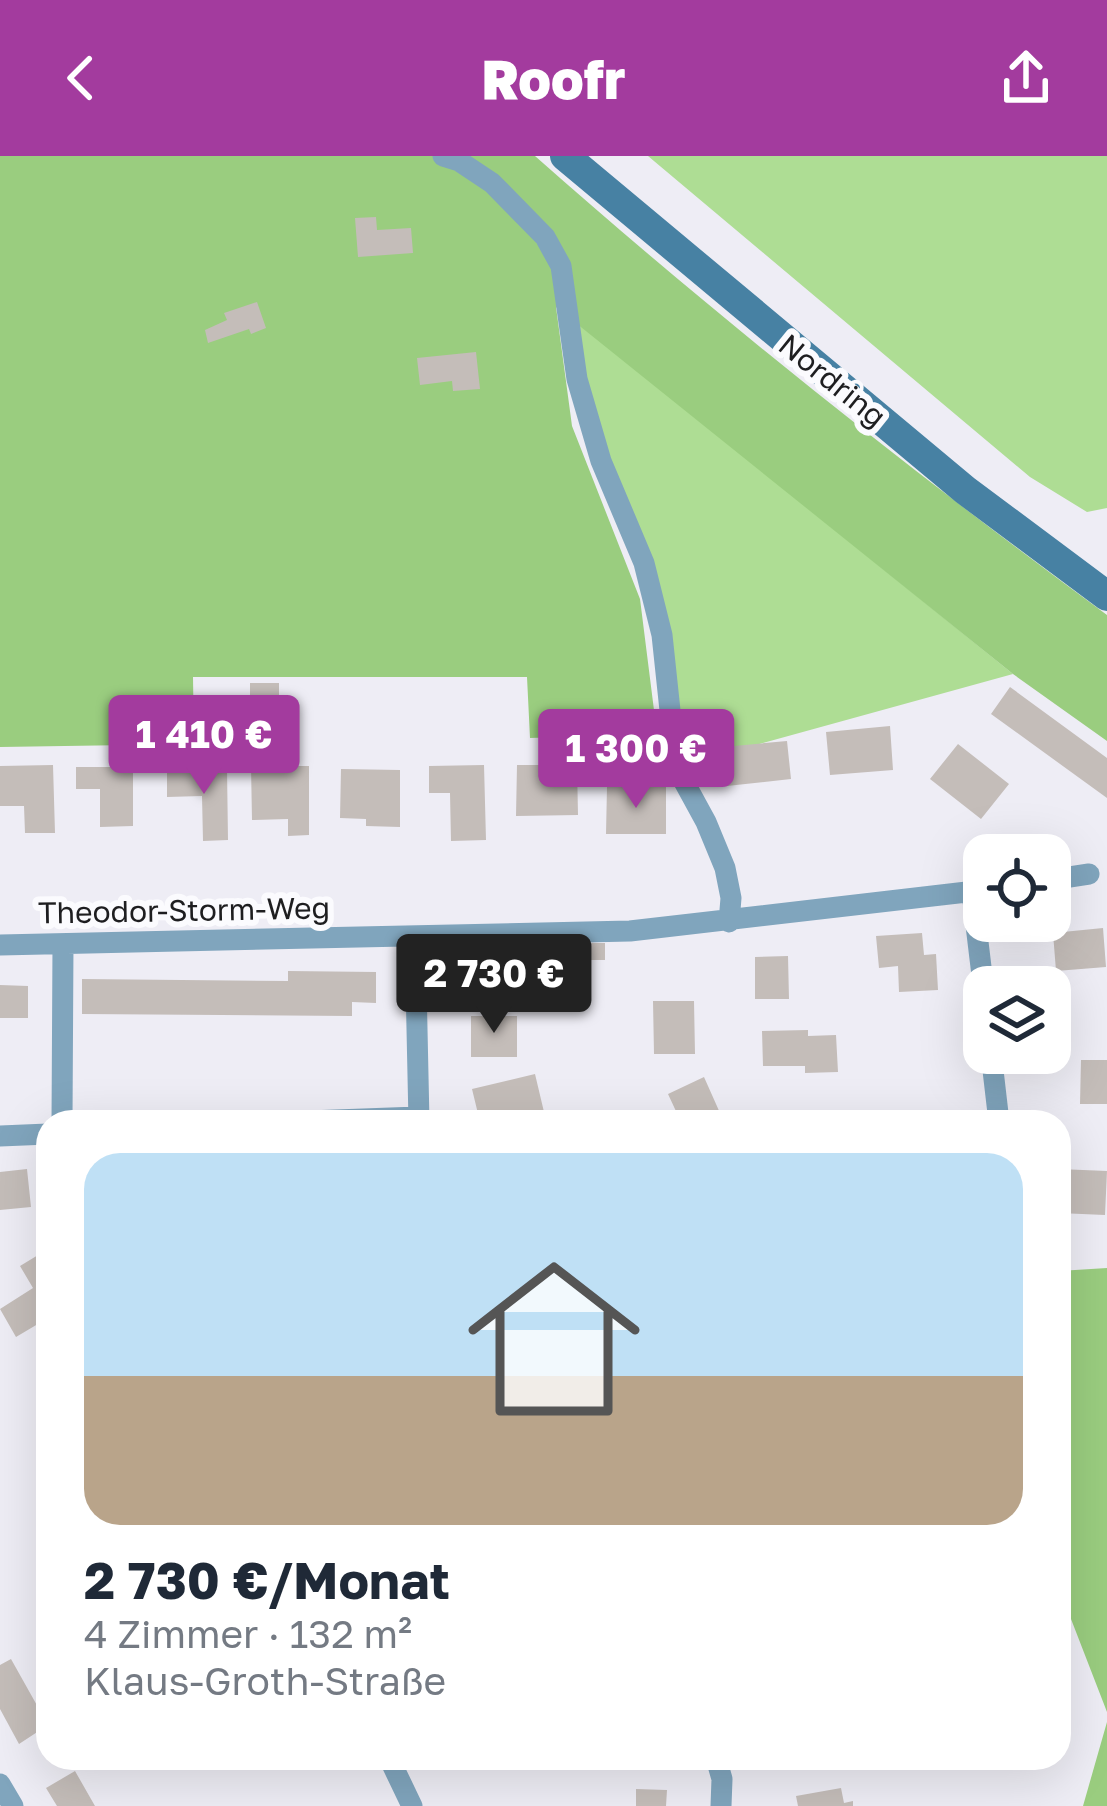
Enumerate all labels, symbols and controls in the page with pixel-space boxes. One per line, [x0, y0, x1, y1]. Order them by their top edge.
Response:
icon: back [48, 45, 114, 111]
icon: share [993, 45, 1059, 111]
text: Roofr [482, 46, 625, 111]
street label: Nordring [772, 326, 893, 434]
pin: 1 410 € [93, 695, 315, 797]
pin: 1 300 € [525, 709, 747, 811]
text: 1 410 € [136, 710, 272, 757]
text: 1 300 € [565, 724, 707, 771]
map controls [963, 834, 1071, 1074]
button: locate [963, 834, 1071, 942]
street label: Theodor-Storm-Weg [38, 889, 330, 931]
pin: 2 730 € [383, 934, 605, 1036]
text: 2 730 € [423, 949, 565, 996]
button: layers [963, 966, 1071, 1074]
icon: home [446, 1231, 662, 1447]
text: 2 730 €/Monat [84, 1549, 450, 1610]
text: 4 Zimmer · 132 m² [84, 1610, 412, 1657]
text: Klaus-Groth-Straße [84, 1657, 446, 1704]

